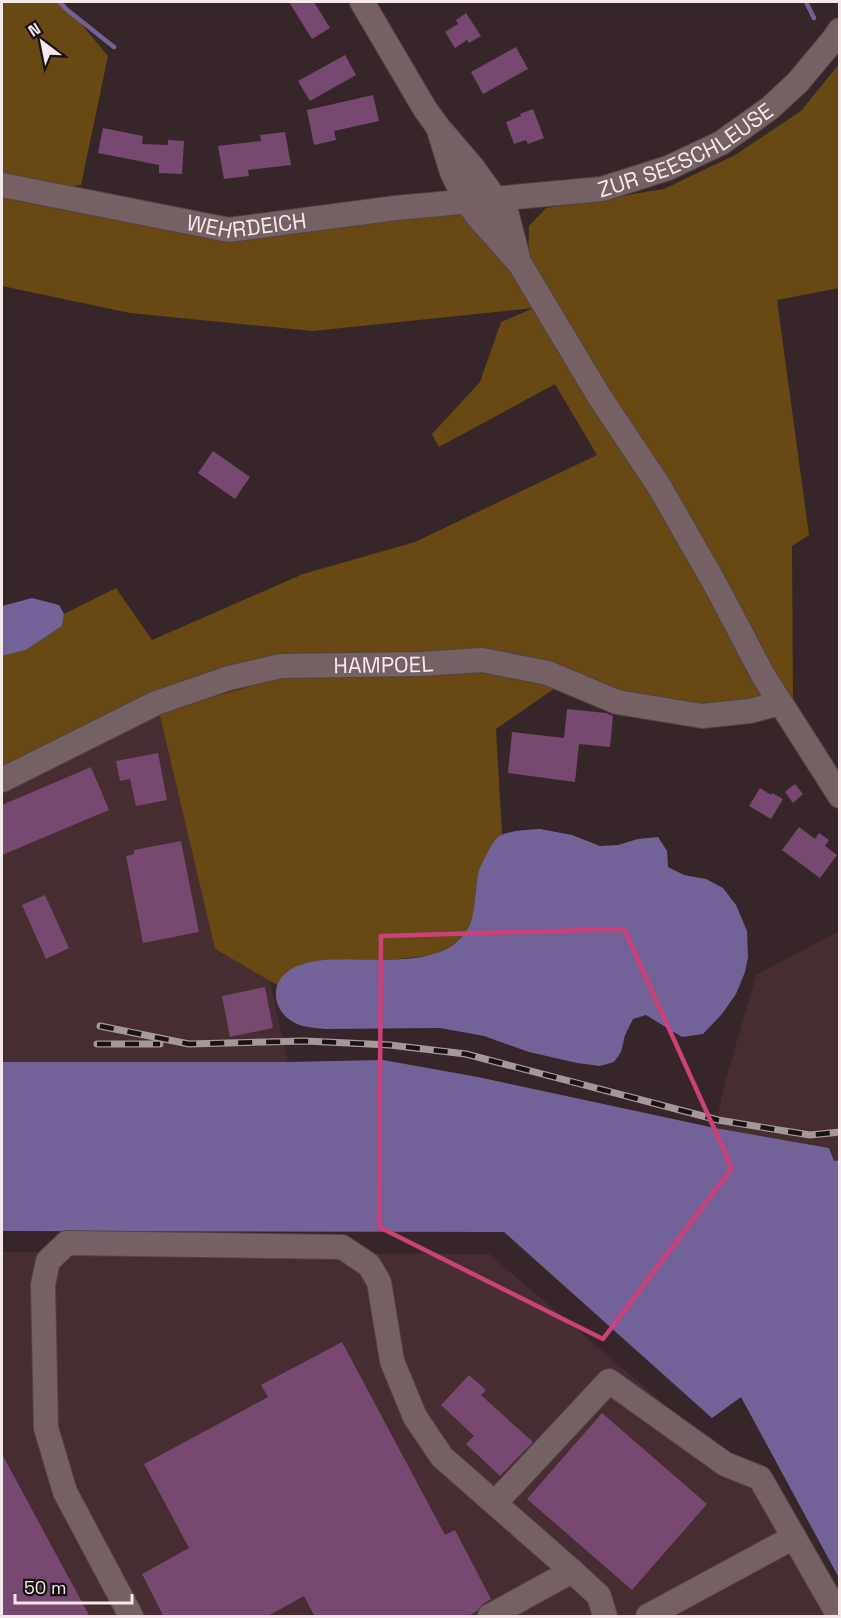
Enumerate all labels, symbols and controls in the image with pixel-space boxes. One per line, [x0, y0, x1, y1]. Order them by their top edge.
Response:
north arrow [12, 12, 72, 72]
text: N [24, 18, 44, 41]
street label: ZUR SEESCHLEUSE [594, 96, 778, 204]
street label: WEHRDEICH [184, 206, 308, 244]
street label: HAMPOEL [333, 649, 434, 679]
scale bar [15, 1567, 132, 1605]
text: 50 m [24, 1576, 66, 1599]

